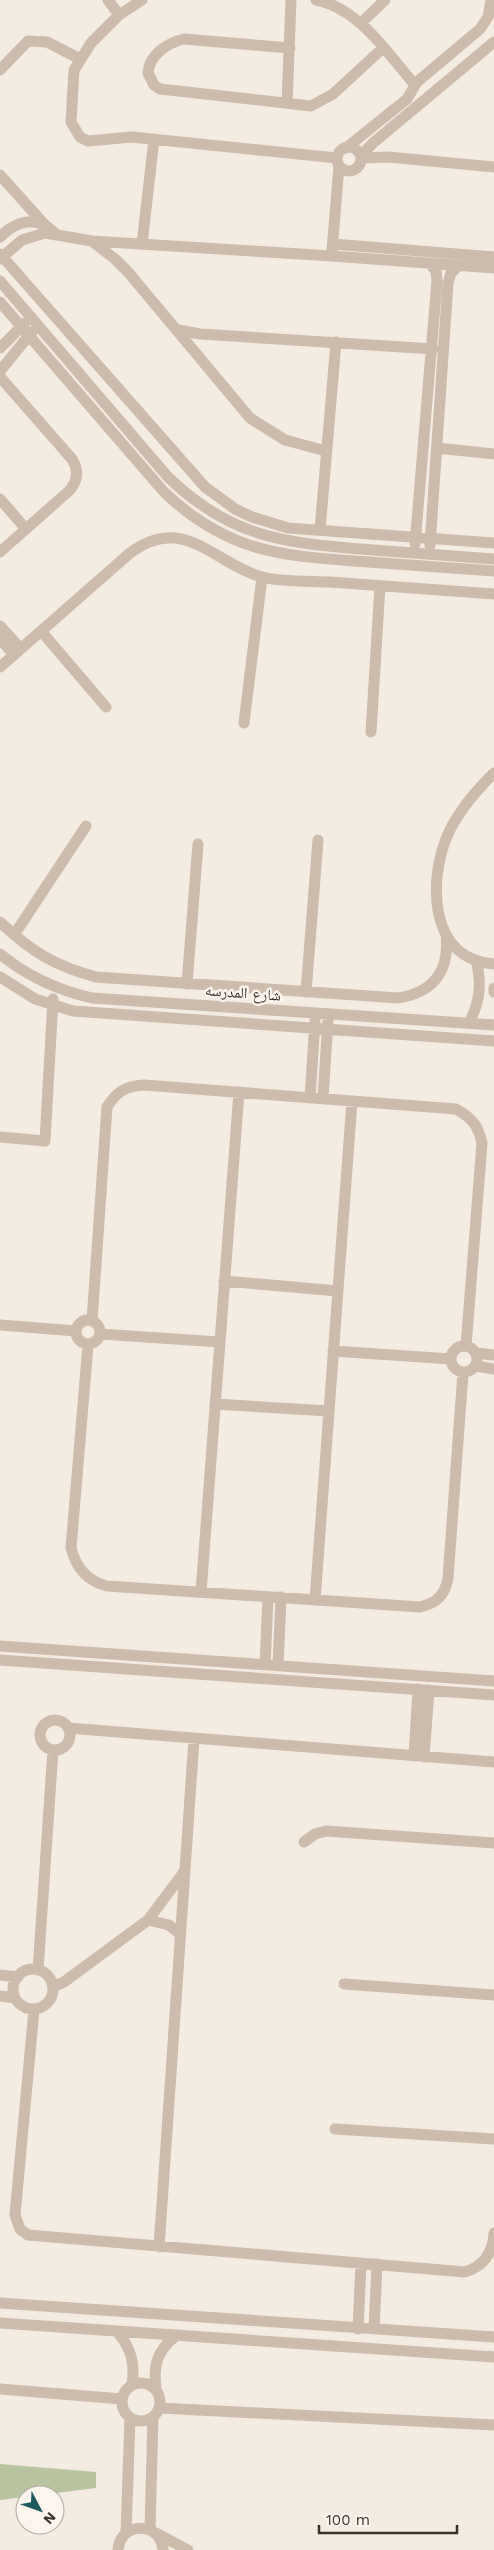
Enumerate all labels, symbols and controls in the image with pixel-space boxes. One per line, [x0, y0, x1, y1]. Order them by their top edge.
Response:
street label: شارع المدرسه [204, 981, 282, 1006]
north arrow [15, 2485, 65, 2535]
scale bar [319, 2502, 456, 2534]
text: N [40, 2509, 59, 2528]
text: 100 m [326, 2511, 370, 2529]

